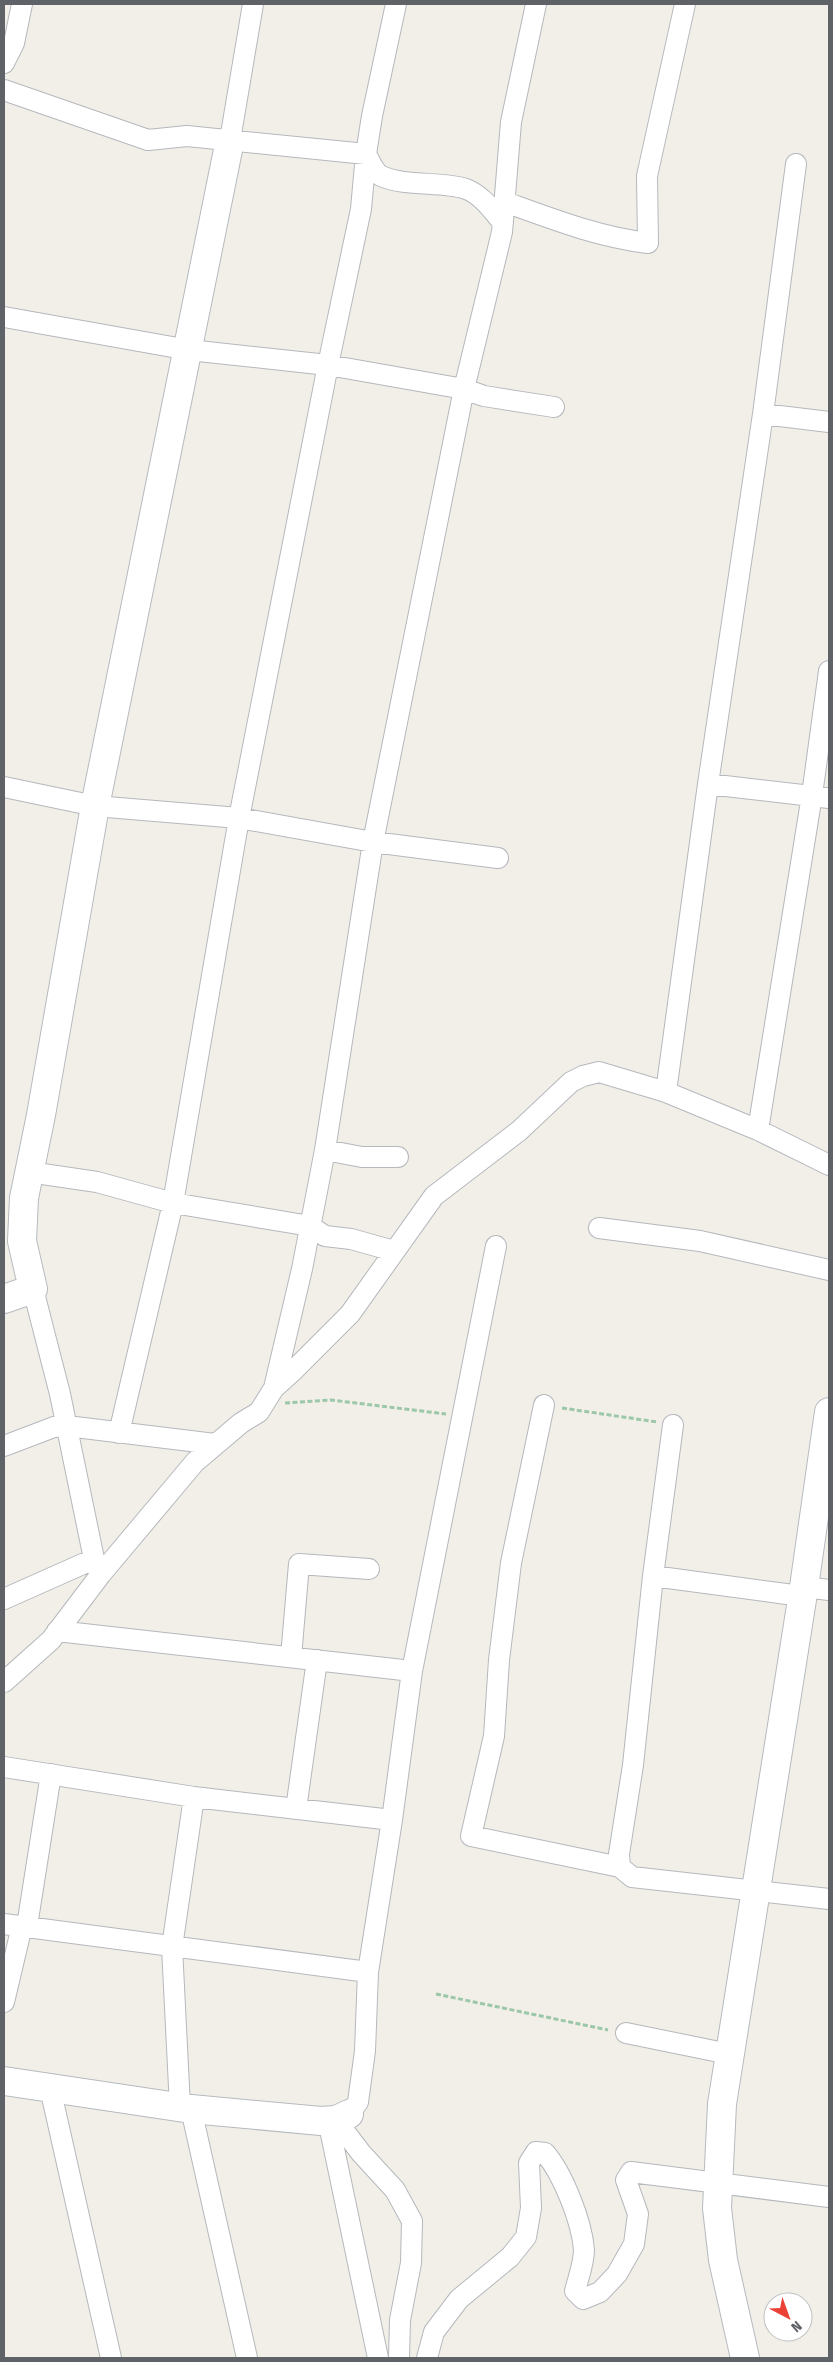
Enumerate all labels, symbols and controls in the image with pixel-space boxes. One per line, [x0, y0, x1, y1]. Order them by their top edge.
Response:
north arrow [763, 2292, 813, 2342]
text: N [787, 2317, 805, 2336]

